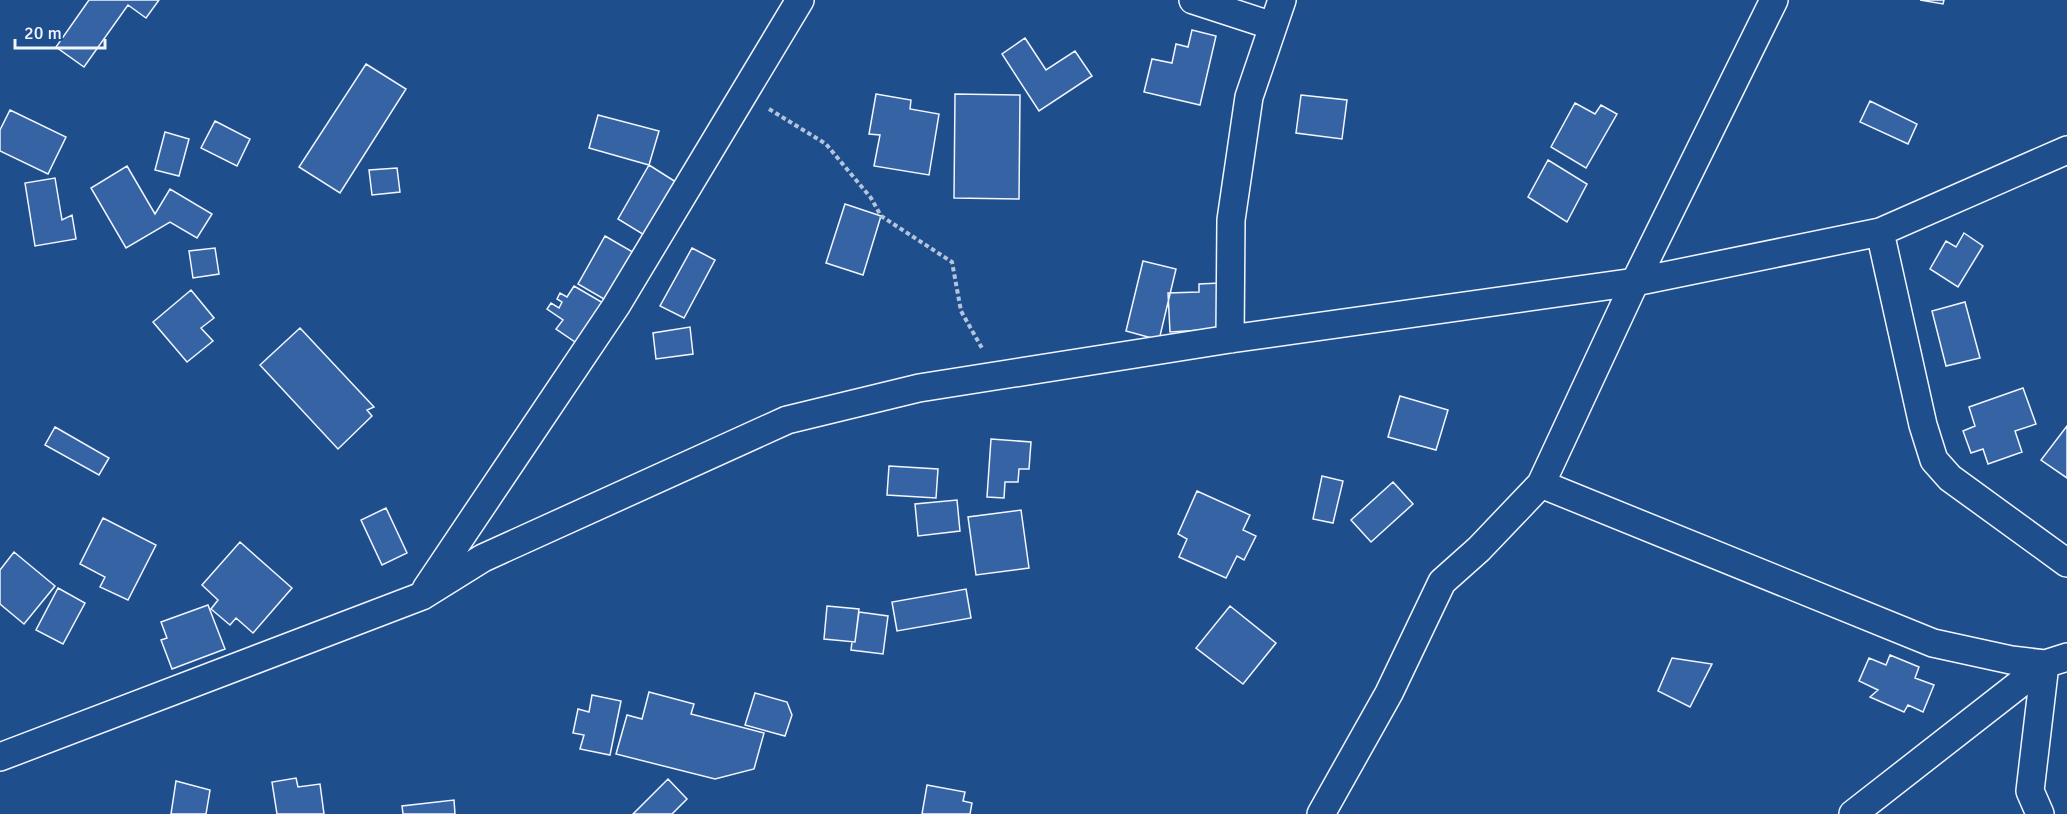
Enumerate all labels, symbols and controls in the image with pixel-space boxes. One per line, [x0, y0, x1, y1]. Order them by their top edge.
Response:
scale bar [15, 12, 105, 50]
text: 20 m [24, 22, 62, 44]

